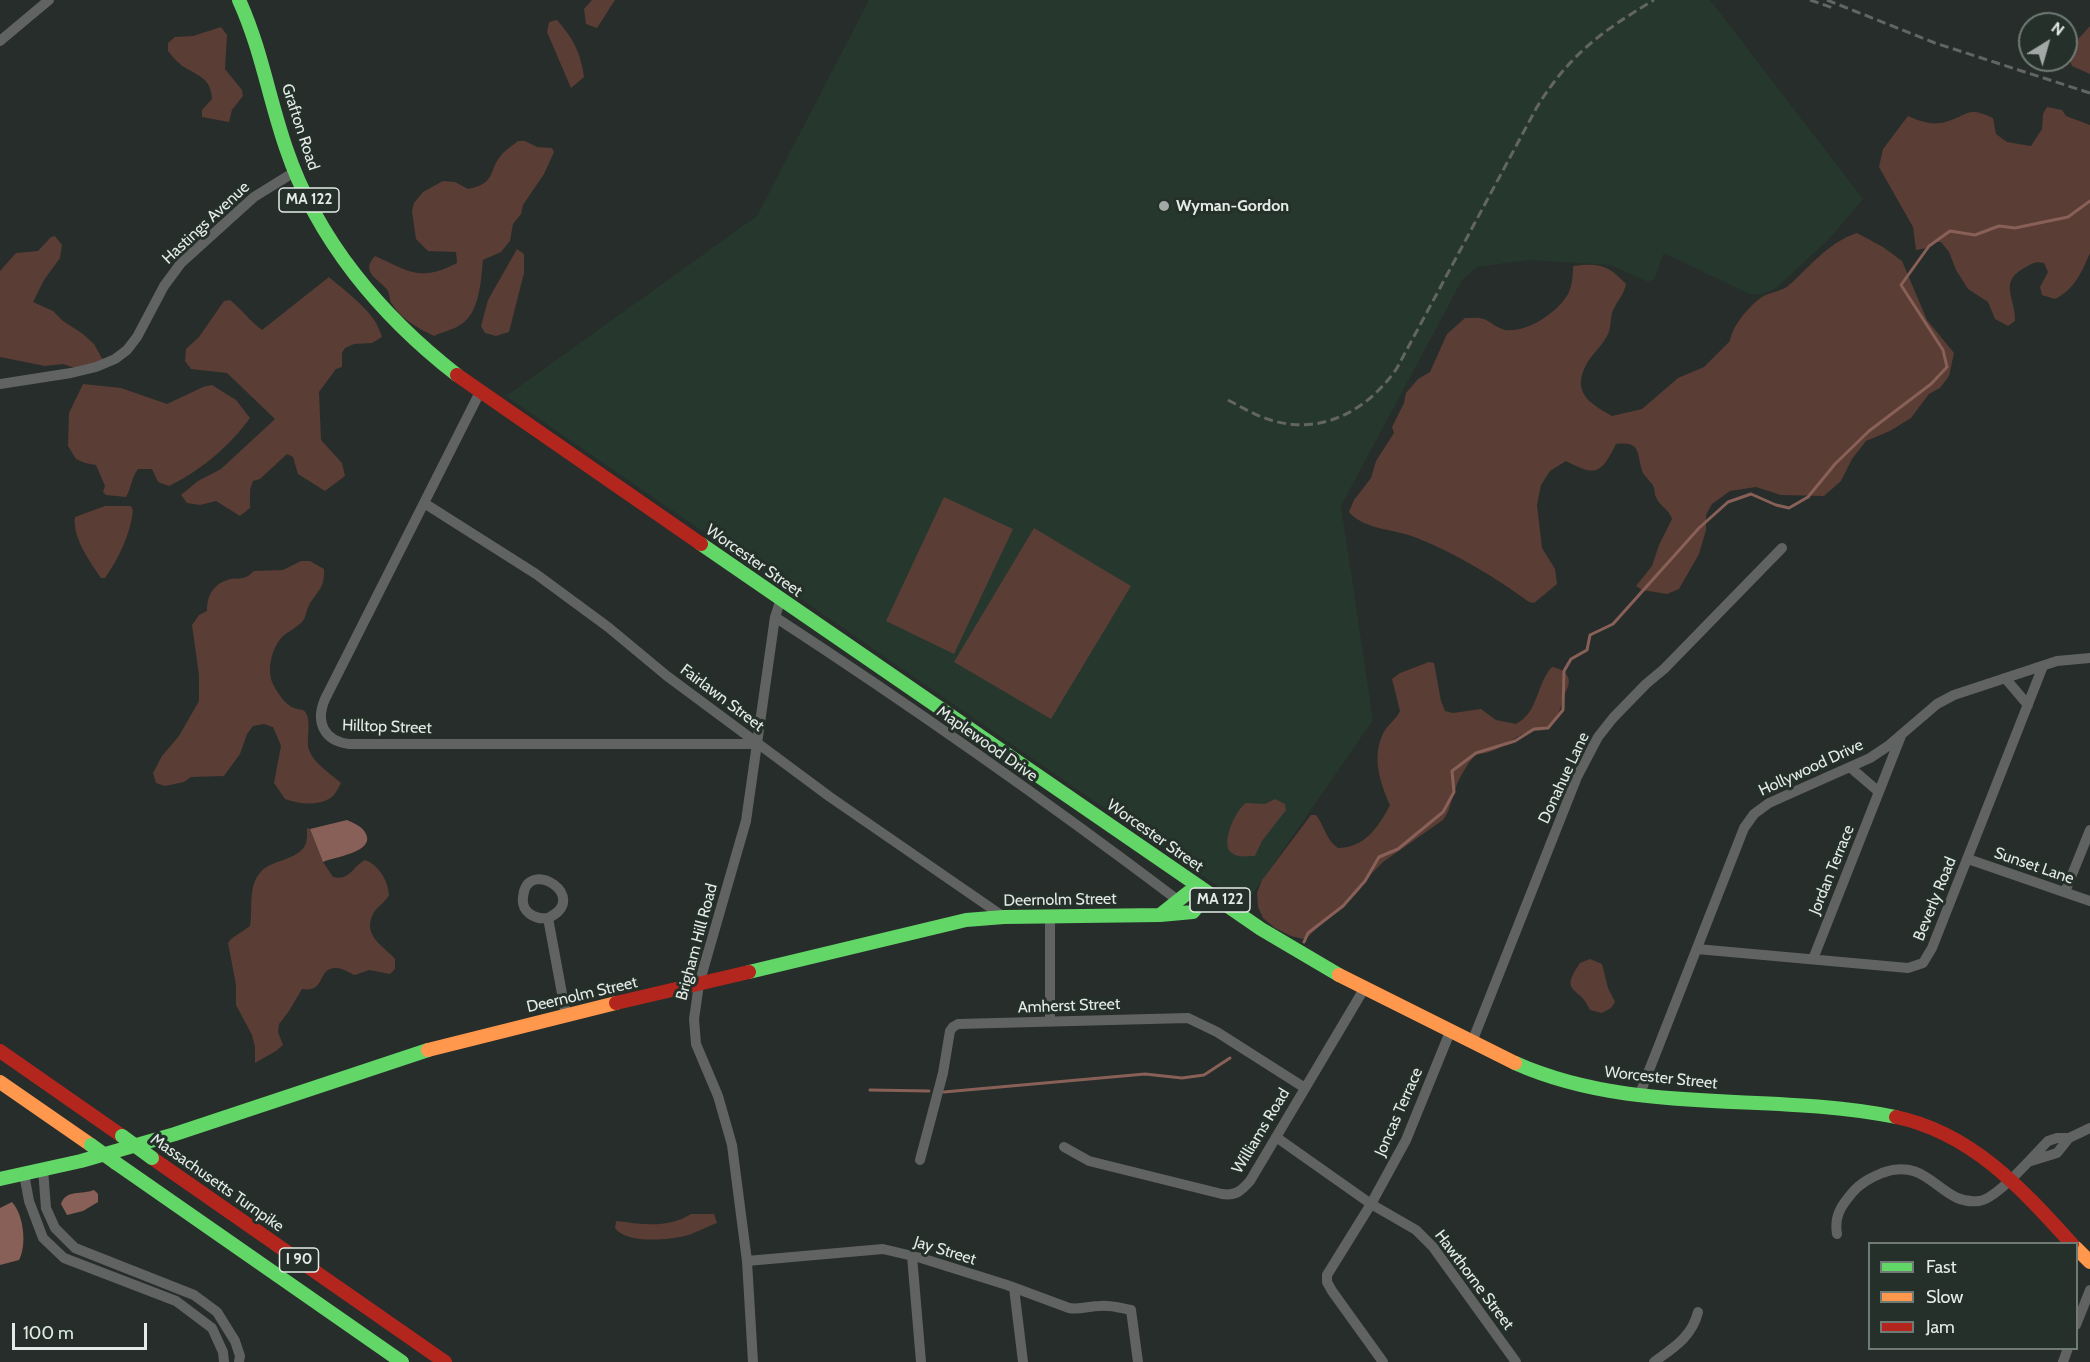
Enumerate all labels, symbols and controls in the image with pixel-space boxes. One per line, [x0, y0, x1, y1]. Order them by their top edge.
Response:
north arrow [2018, 12, 2078, 72]
text: N [2048, 18, 2068, 40]
street label: Grafton Road [277, 81, 323, 173]
street label: Hastings Avenue [158, 178, 254, 268]
road number: MA 122 [279, 188, 339, 212]
place label: Wyman-Gordon [1176, 196, 1289, 216]
marker: Wyman-Gordon [1157, 199, 1171, 213]
street label: Worcester Street [702, 521, 806, 601]
street label: Fairlawn Street [676, 660, 768, 736]
street label: Maplewood Drive [933, 702, 1041, 786]
street label: Hilltop Street [342, 716, 432, 738]
street label: Donahue Lane [1534, 729, 1594, 827]
street label: Hollywood Drive [1756, 735, 1866, 801]
street label: Worcester Street [1103, 796, 1207, 876]
street label: Jordan Terrace [1805, 822, 1859, 918]
street label: Sunset Lane [1992, 843, 2076, 889]
street label: Beverly Road [1909, 854, 1961, 944]
street label: Brigham Hill Road [672, 881, 722, 1003]
road number: MA 122 [1190, 888, 1250, 912]
street label: Deernolm Street [1003, 889, 1117, 911]
street label: Deernolm Street [525, 973, 639, 1017]
street label: Amherst Street [1017, 995, 1121, 1017]
street label: Worcester Street [1604, 1063, 1718, 1093]
street label: Joncas Terrace [1371, 1065, 1427, 1159]
street label: Williams Road [1228, 1085, 1294, 1177]
street label: Massachusetts Turnpike [147, 1130, 287, 1236]
street label: Hawthorne Street [1430, 1226, 1518, 1334]
street label: Jay Street [912, 1232, 978, 1270]
legend [1868, 1242, 2078, 1350]
road number: I 90 [280, 1248, 318, 1272]
text: Fast [1926, 1256, 1957, 1278]
text: Slow [1926, 1286, 1963, 1308]
scale bar [15, 1311, 150, 1349]
text: Jam [1926, 1316, 1955, 1338]
text: 100 m [23, 1322, 74, 1344]

